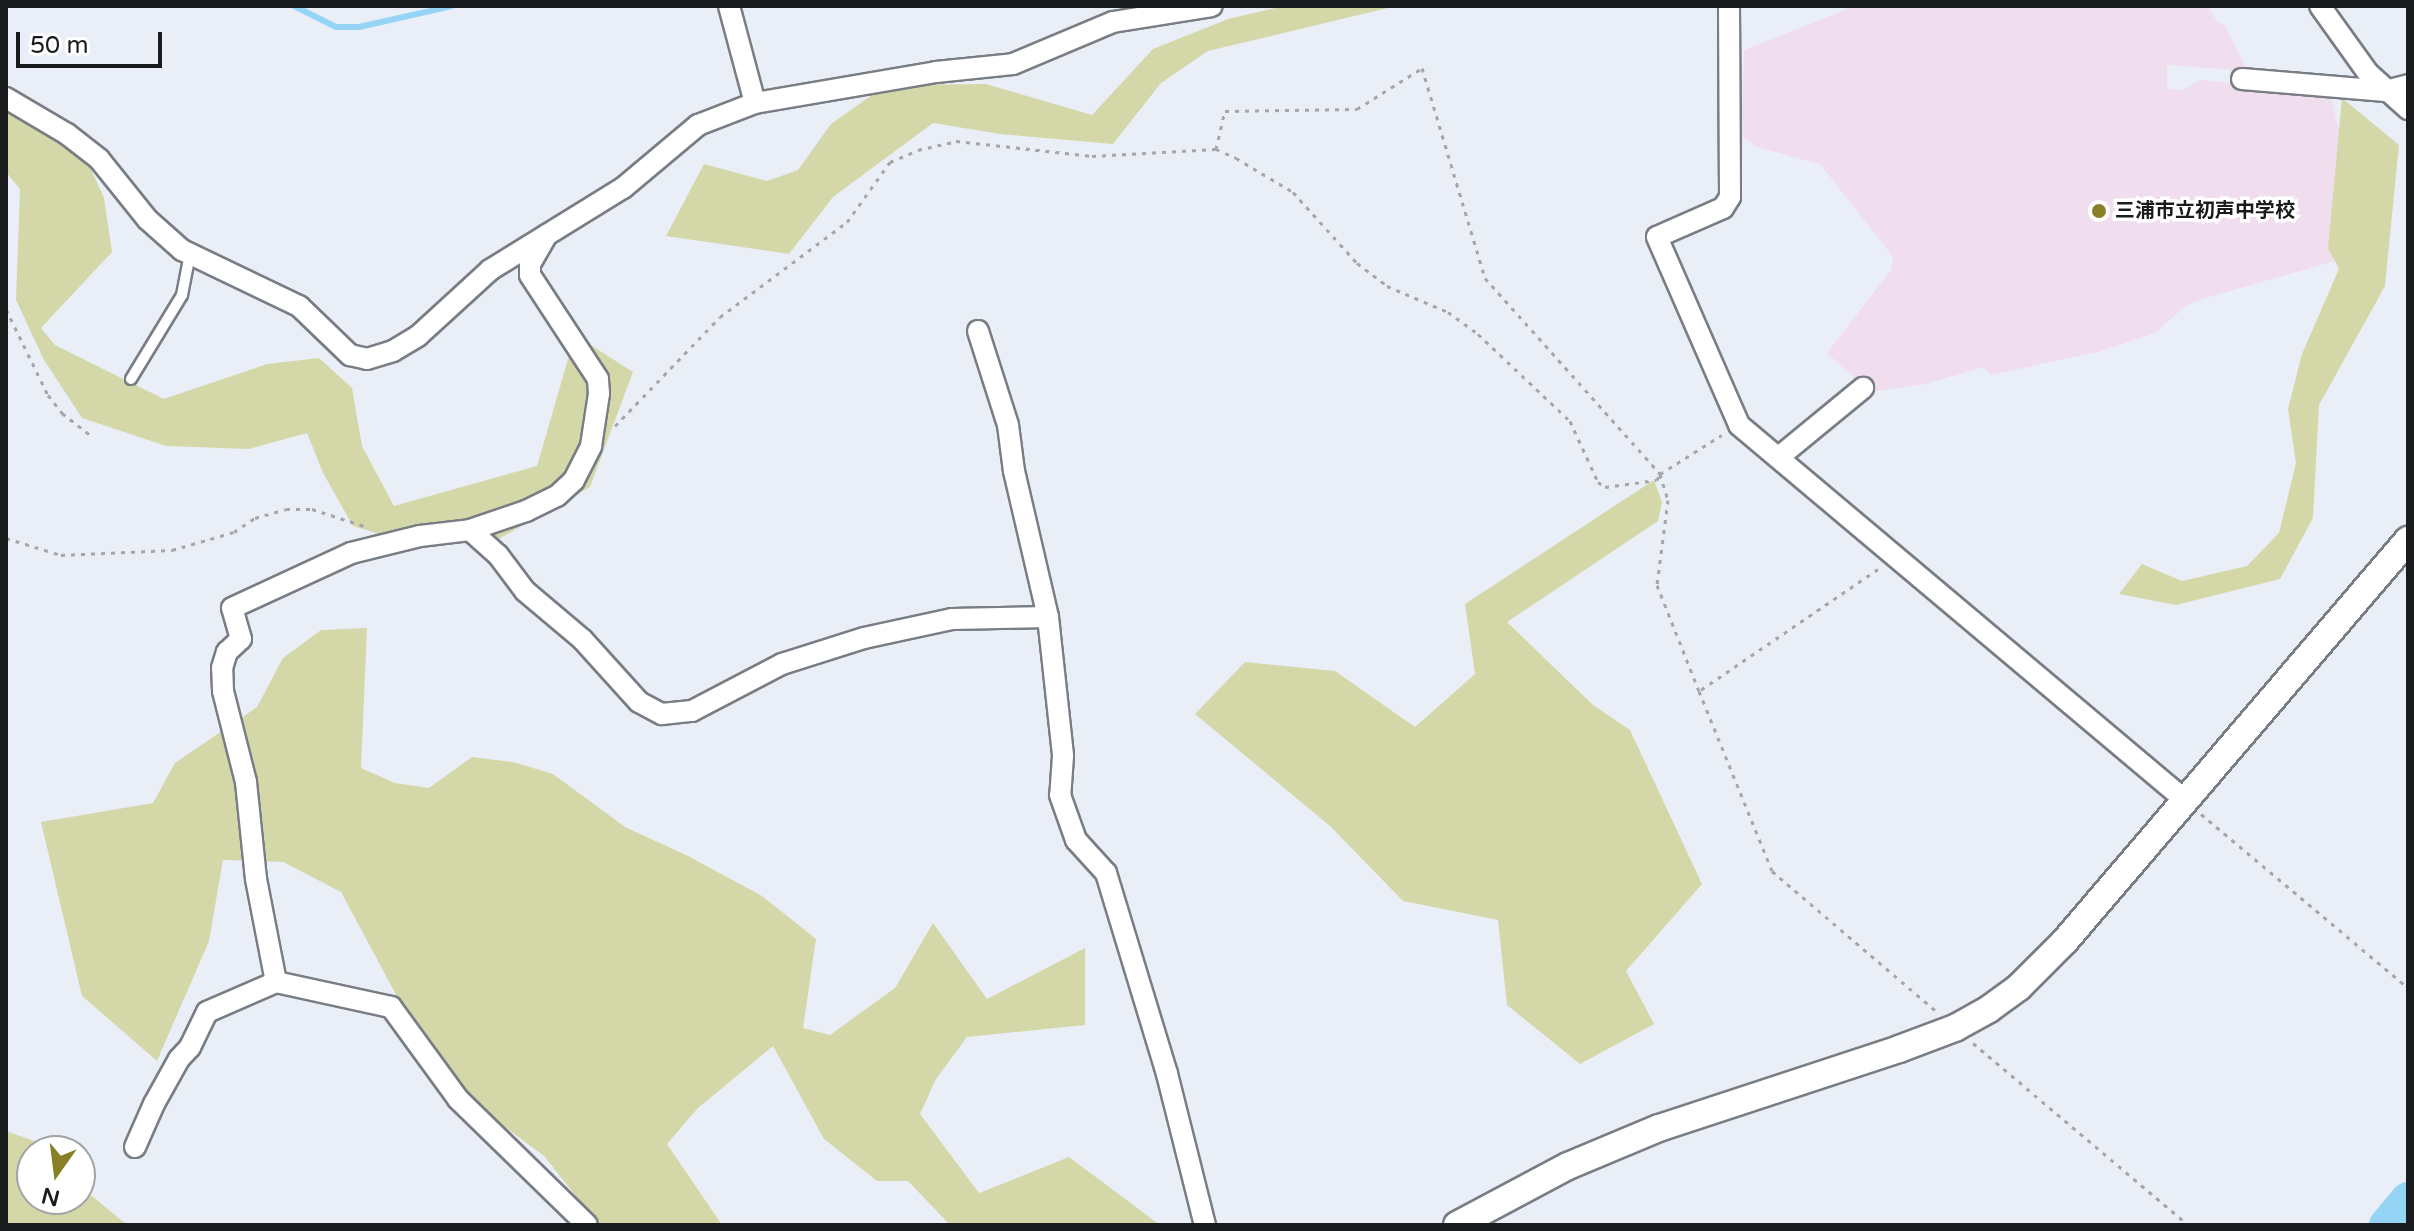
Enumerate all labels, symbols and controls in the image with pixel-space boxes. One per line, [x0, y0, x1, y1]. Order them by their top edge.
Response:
scale bar [20, 16, 166, 66]
text: 50 m [30, 31, 88, 60]
place label: 三浦市立初声中学校 [2115, 199, 2295, 223]
marker: 三浦市立初声中学校 [2090, 202, 2108, 220]
north arrow [16, 1135, 96, 1215]
text: N [39, 1182, 62, 1211]

